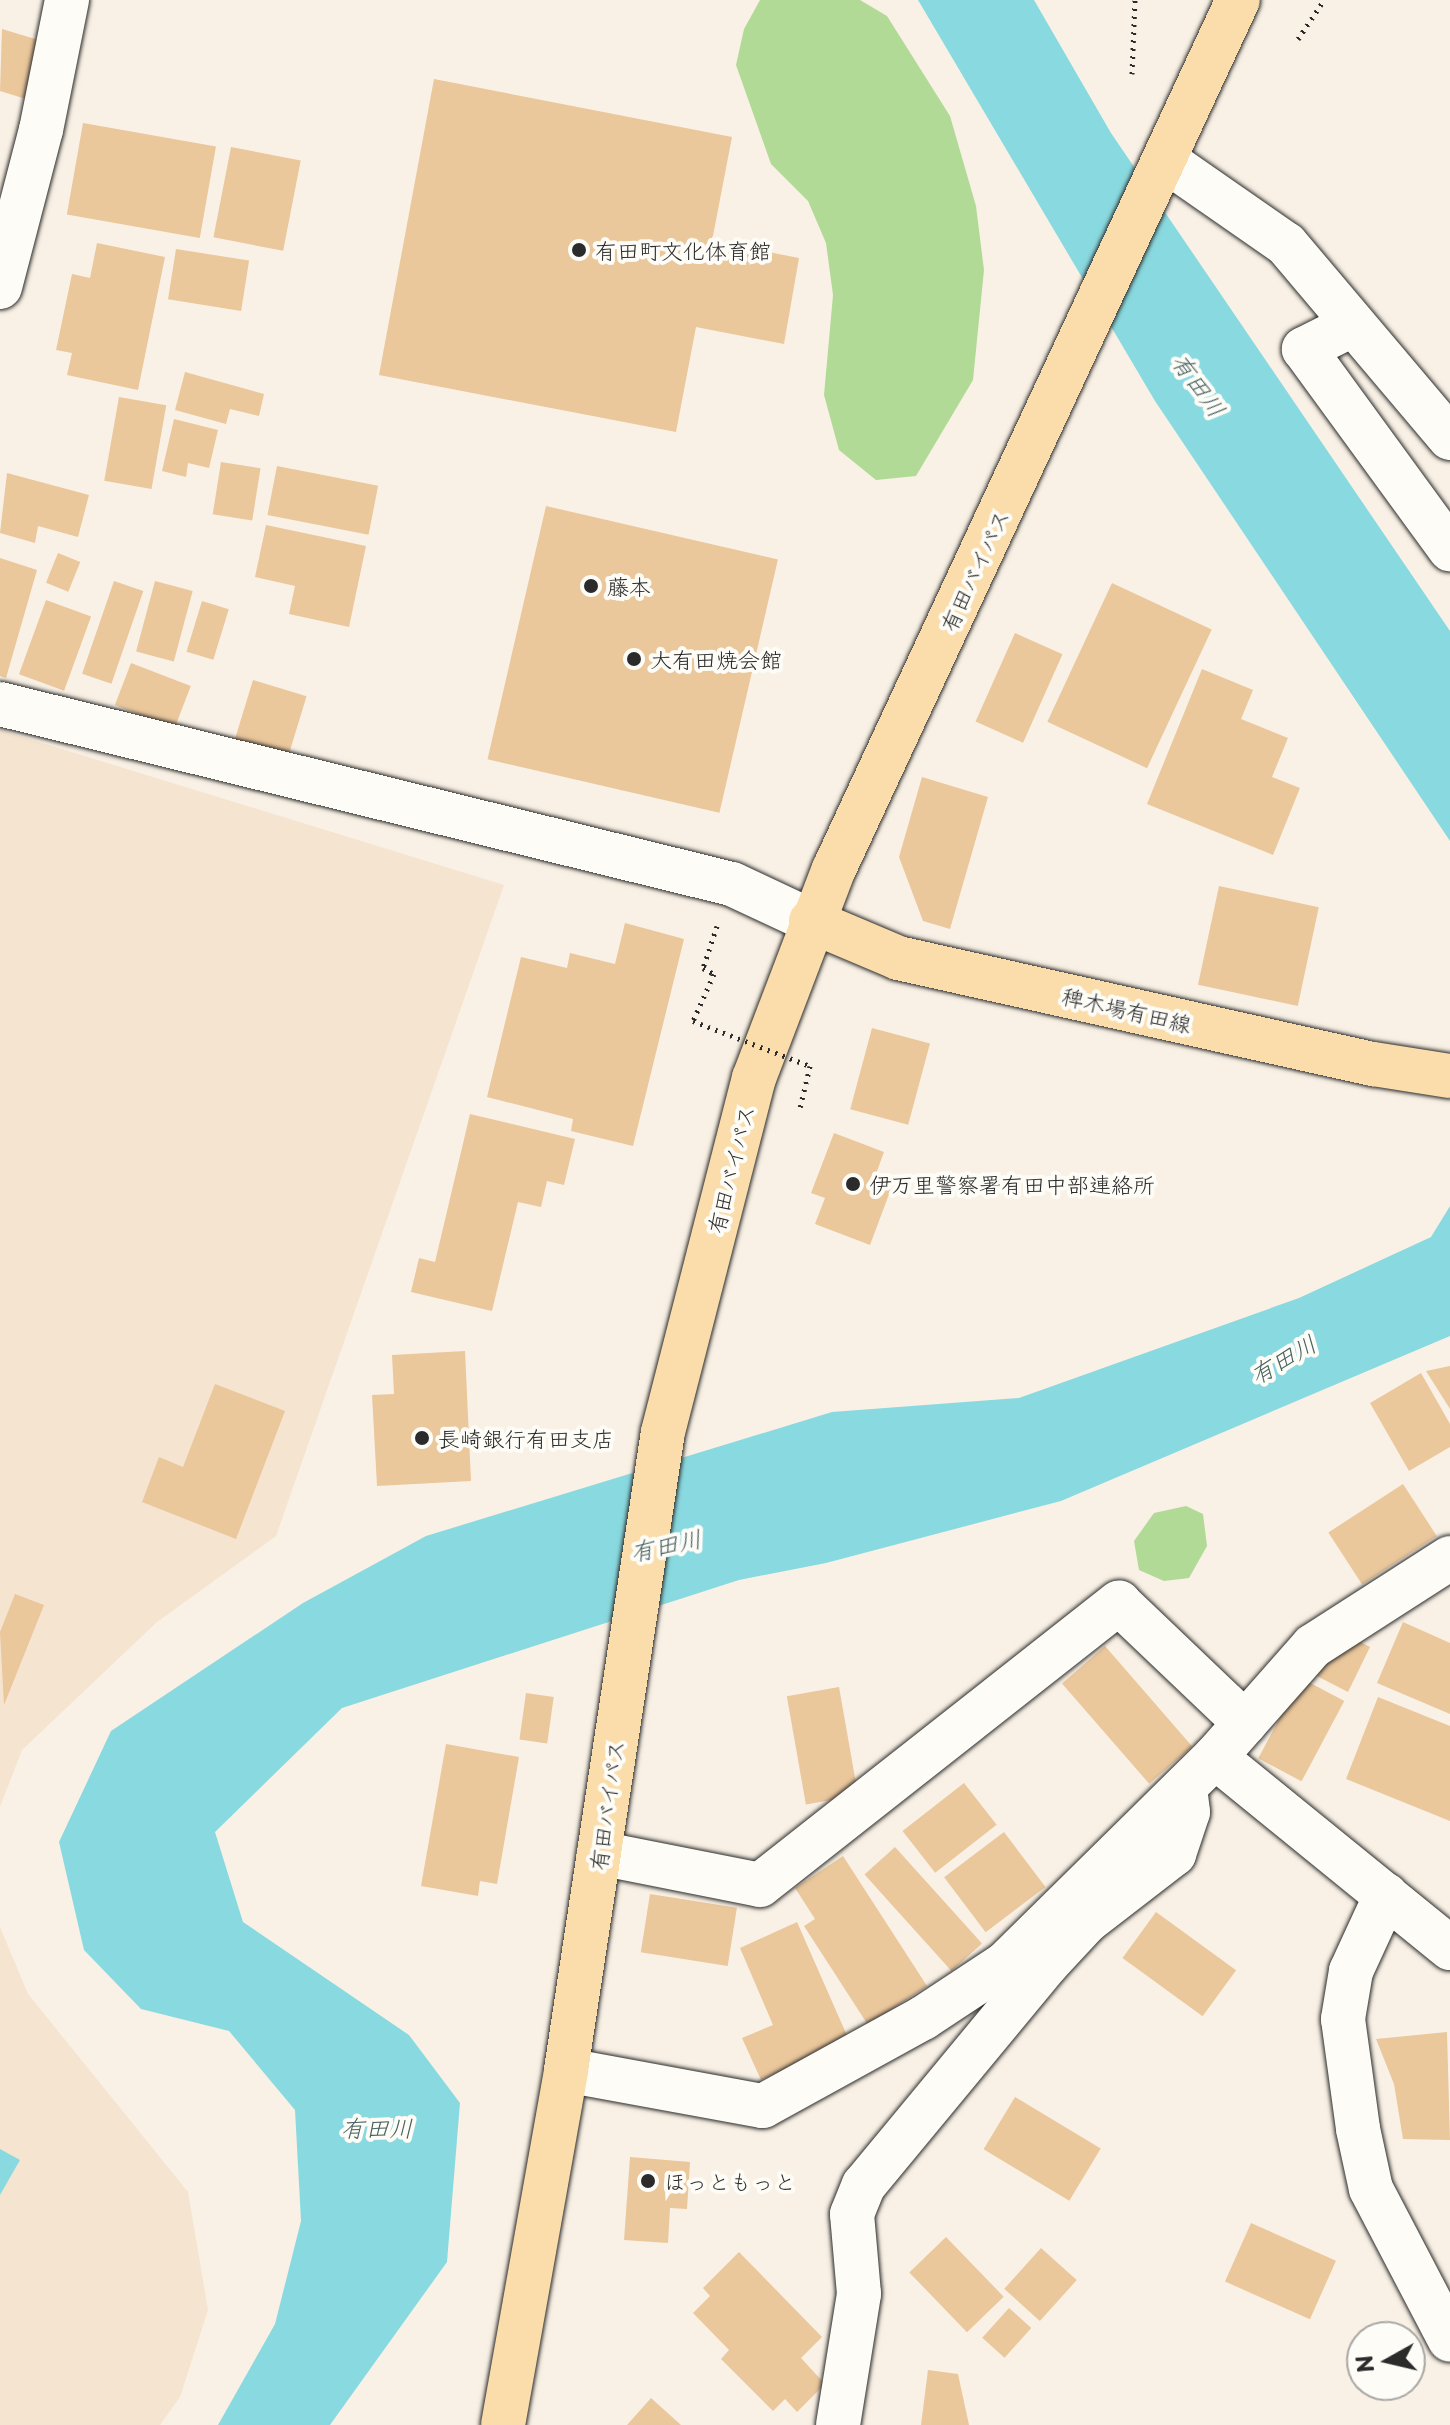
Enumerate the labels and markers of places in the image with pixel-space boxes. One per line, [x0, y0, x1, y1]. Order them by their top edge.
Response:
place label: 有田町文化体育館 [595, 237, 771, 263]
marker: 有田町文化体育館 [570, 241, 588, 259]
place label: 藤本 [607, 573, 651, 599]
marker: 藤本 [582, 577, 600, 595]
place label: 大有田焼会館 [650, 646, 782, 672]
marker: 大有田焼会館 [625, 650, 643, 668]
place label: 伊万里警察署有田中部連絡所 [869, 1171, 1155, 1197]
marker: 伊万里警察署有田中部連絡所 [844, 1175, 862, 1193]
place label: 長崎銀行有田支店 [438, 1425, 614, 1451]
marker: 長崎銀行有田支店 [413, 1429, 431, 1447]
place label: ほっともっと [664, 2168, 796, 2194]
marker: ほっともっと [639, 2172, 657, 2190]

